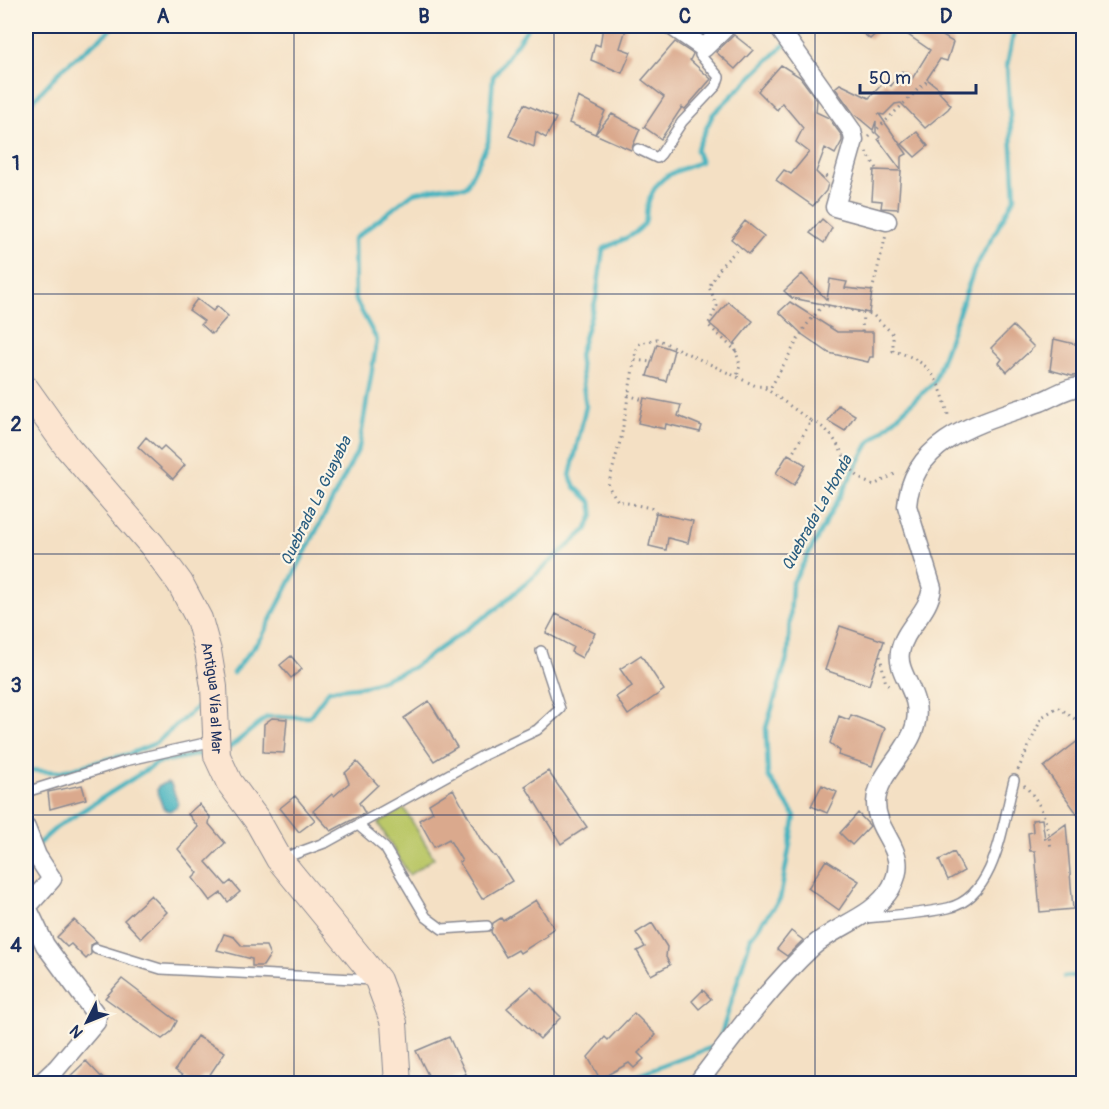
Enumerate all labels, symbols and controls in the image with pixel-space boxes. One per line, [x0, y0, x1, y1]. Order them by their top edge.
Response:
text: A [157, 4, 170, 29]
text: B [418, 4, 430, 29]
text: C [679, 4, 691, 29]
text: D [940, 4, 953, 29]
scale bar [860, 57, 976, 95]
text: 50 m [869, 67, 911, 90]
text: 1 [12, 151, 20, 176]
text: 2 [10, 412, 22, 437]
water label: Quebrada La Guayaba [276, 432, 357, 569]
water label: Quebrada La Honda [777, 451, 858, 574]
street label: Antigua Vía al Mar [196, 640, 226, 755]
text: 3 [10, 673, 22, 698]
text: 4 [10, 933, 22, 958]
north arrow [57, 992, 117, 1052]
text: N [66, 1021, 88, 1042]

